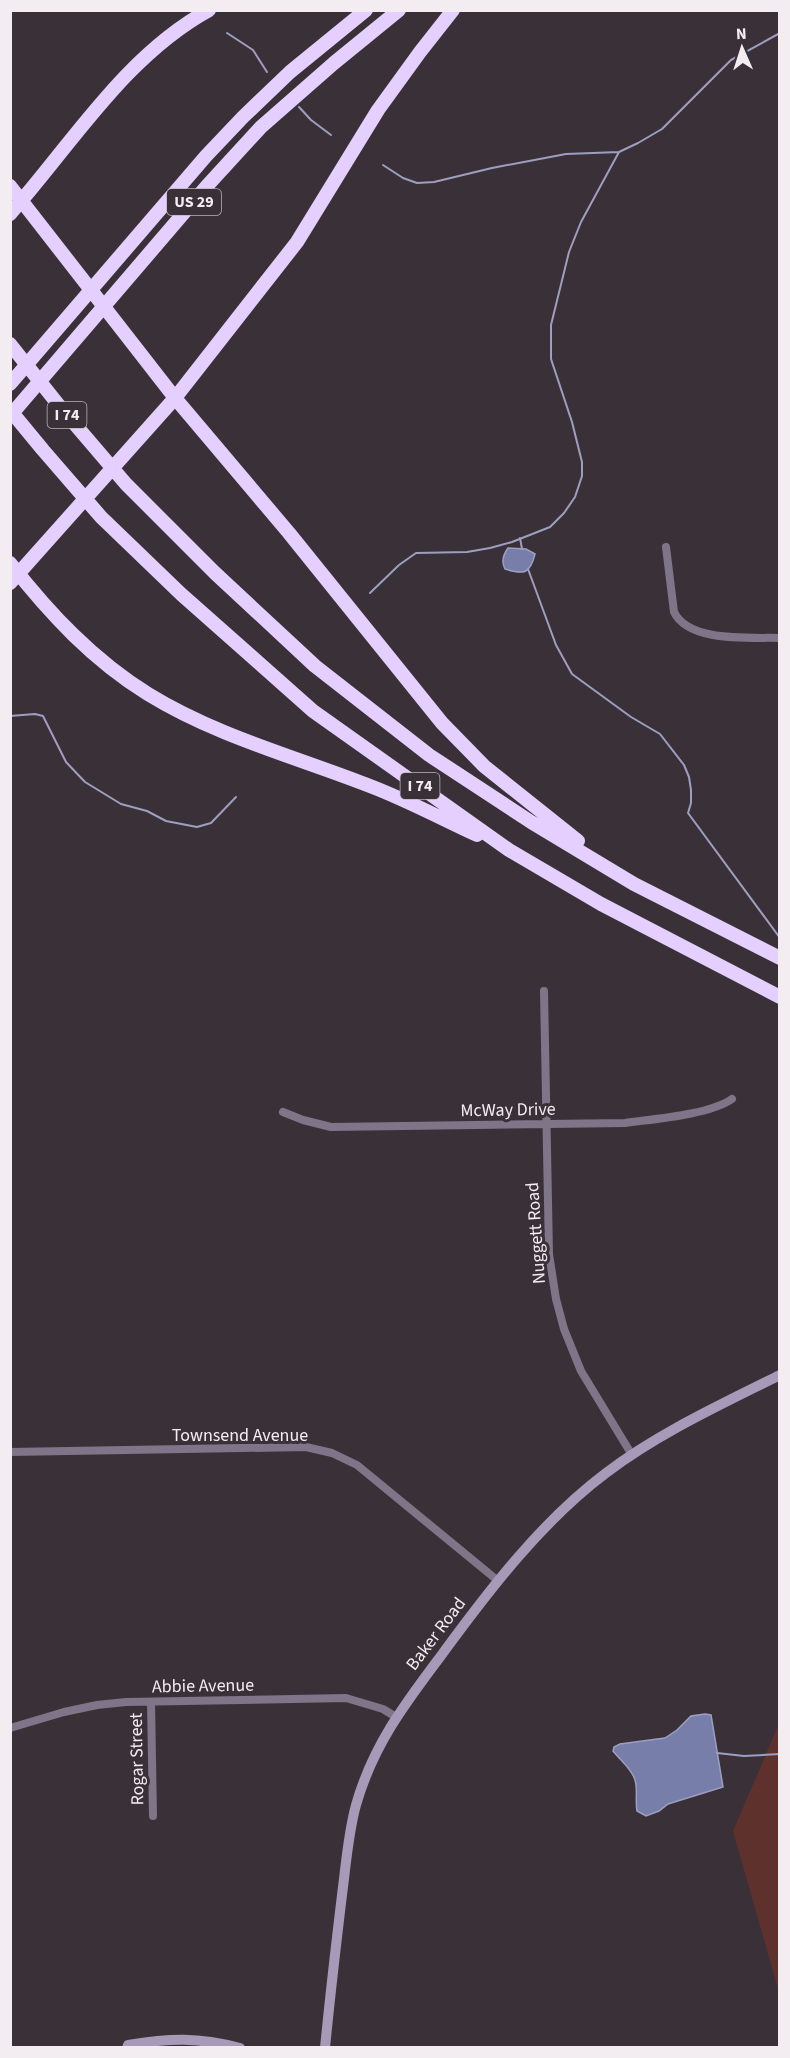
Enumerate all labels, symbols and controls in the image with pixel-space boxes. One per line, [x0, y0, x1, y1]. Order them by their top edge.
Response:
north arrow [712, 18, 772, 78]
text: N [735, 23, 747, 45]
road number: US 29 [167, 189, 221, 215]
road number: I 74 [48, 402, 86, 428]
road number: I 74 [400, 773, 440, 799]
street label: McWay Drive [460, 1097, 556, 1123]
street label: Nuggett Road [520, 1181, 552, 1285]
street label: Townsend Avenue [172, 1423, 308, 1448]
street label: Baker Road [400, 1592, 472, 1676]
street label: Abbie Avenue [152, 1673, 254, 1699]
street label: Rogar Street [124, 1712, 150, 1806]

